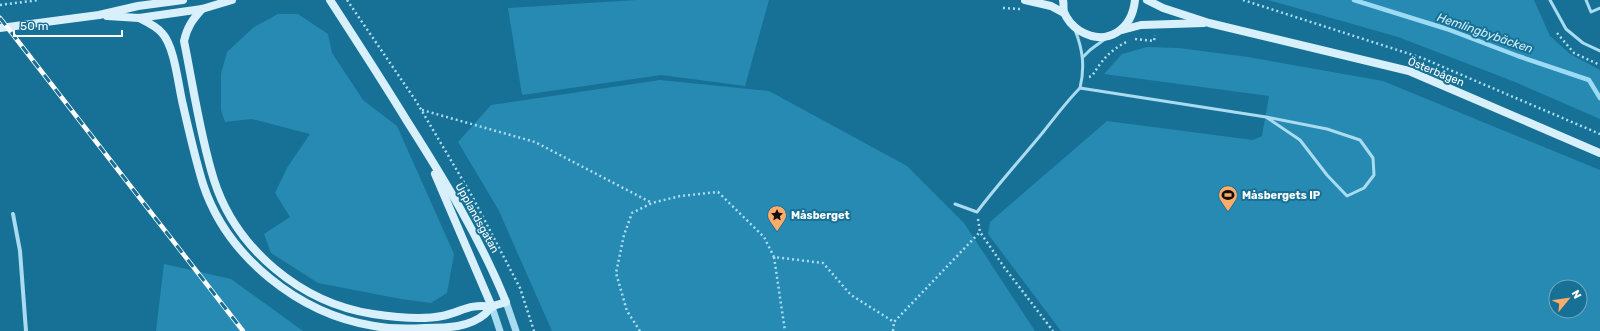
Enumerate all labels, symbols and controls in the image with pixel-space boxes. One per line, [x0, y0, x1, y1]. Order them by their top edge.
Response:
water label: Hemlingbybäcken [1435, 10, 1535, 56]
scale bar [14, 12, 122, 38]
text: 50 m [20, 19, 48, 33]
street label: Österbågen [1406, 55, 1466, 89]
street label: Upplandsgatan [452, 181, 502, 255]
sports icon: Måsbergets IP [1217, 184, 1239, 212]
place label: Måsbergets IP [1242, 189, 1321, 202]
place icon: Måsberget [766, 204, 788, 232]
place label: Måsberget [791, 209, 850, 222]
north arrow [1548, 279, 1588, 319]
text: N [1569, 288, 1584, 301]

